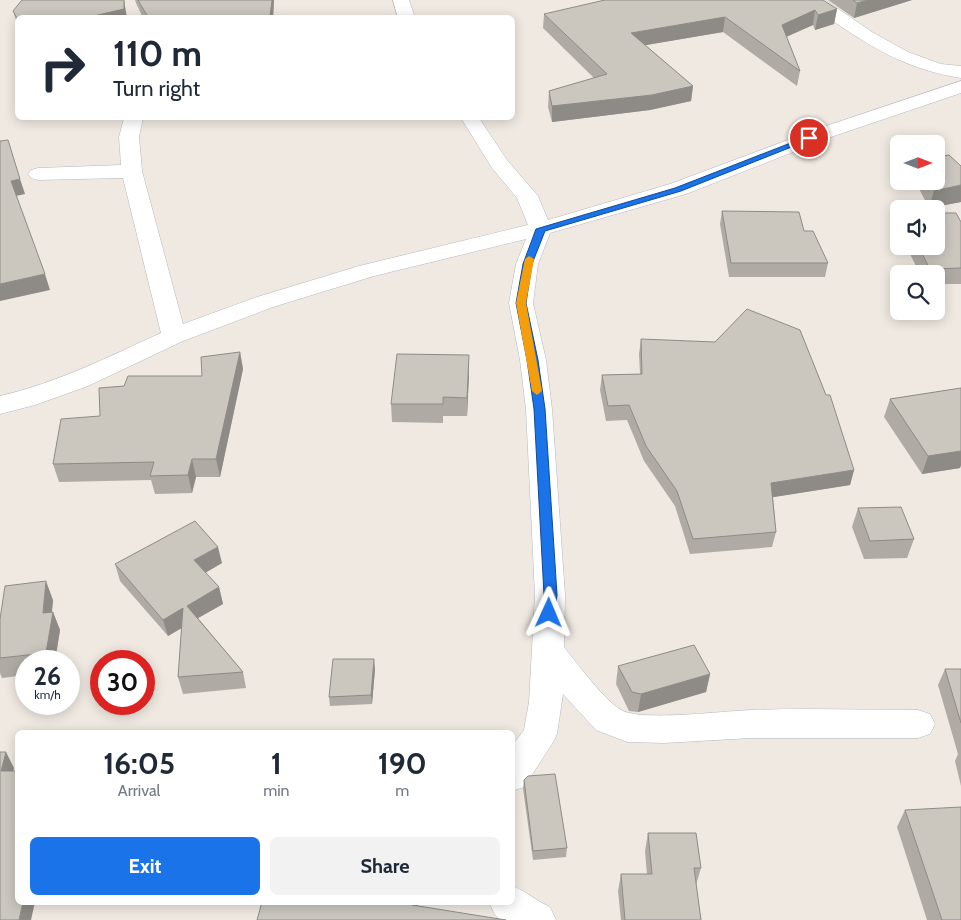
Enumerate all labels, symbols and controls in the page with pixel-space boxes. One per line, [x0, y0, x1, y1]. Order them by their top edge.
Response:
text: 110 m [113, 32, 202, 75]
icon: right [30, 35, 95, 100]
text: Turn right [113, 75, 200, 102]
pin [788, 117, 830, 159]
icon: arrive [795, 124, 823, 152]
north arrow [890, 135, 945, 190]
map controls [890, 135, 945, 320]
button: sound [890, 200, 945, 255]
button: search [890, 265, 945, 320]
position arrow [522, 586, 574, 638]
speed limit sign: 30 [90, 650, 155, 715]
text: 26 [34, 661, 61, 691]
text: km/h [34, 687, 61, 702]
text: 16:05 [103, 745, 175, 782]
text: 1 [271, 745, 282, 782]
text: 190 [378, 745, 427, 782]
text: Arrival [118, 781, 160, 800]
text: min [263, 781, 290, 800]
text: m [395, 781, 409, 800]
button: Exit [30, 837, 260, 895]
button: Share [270, 837, 500, 895]

